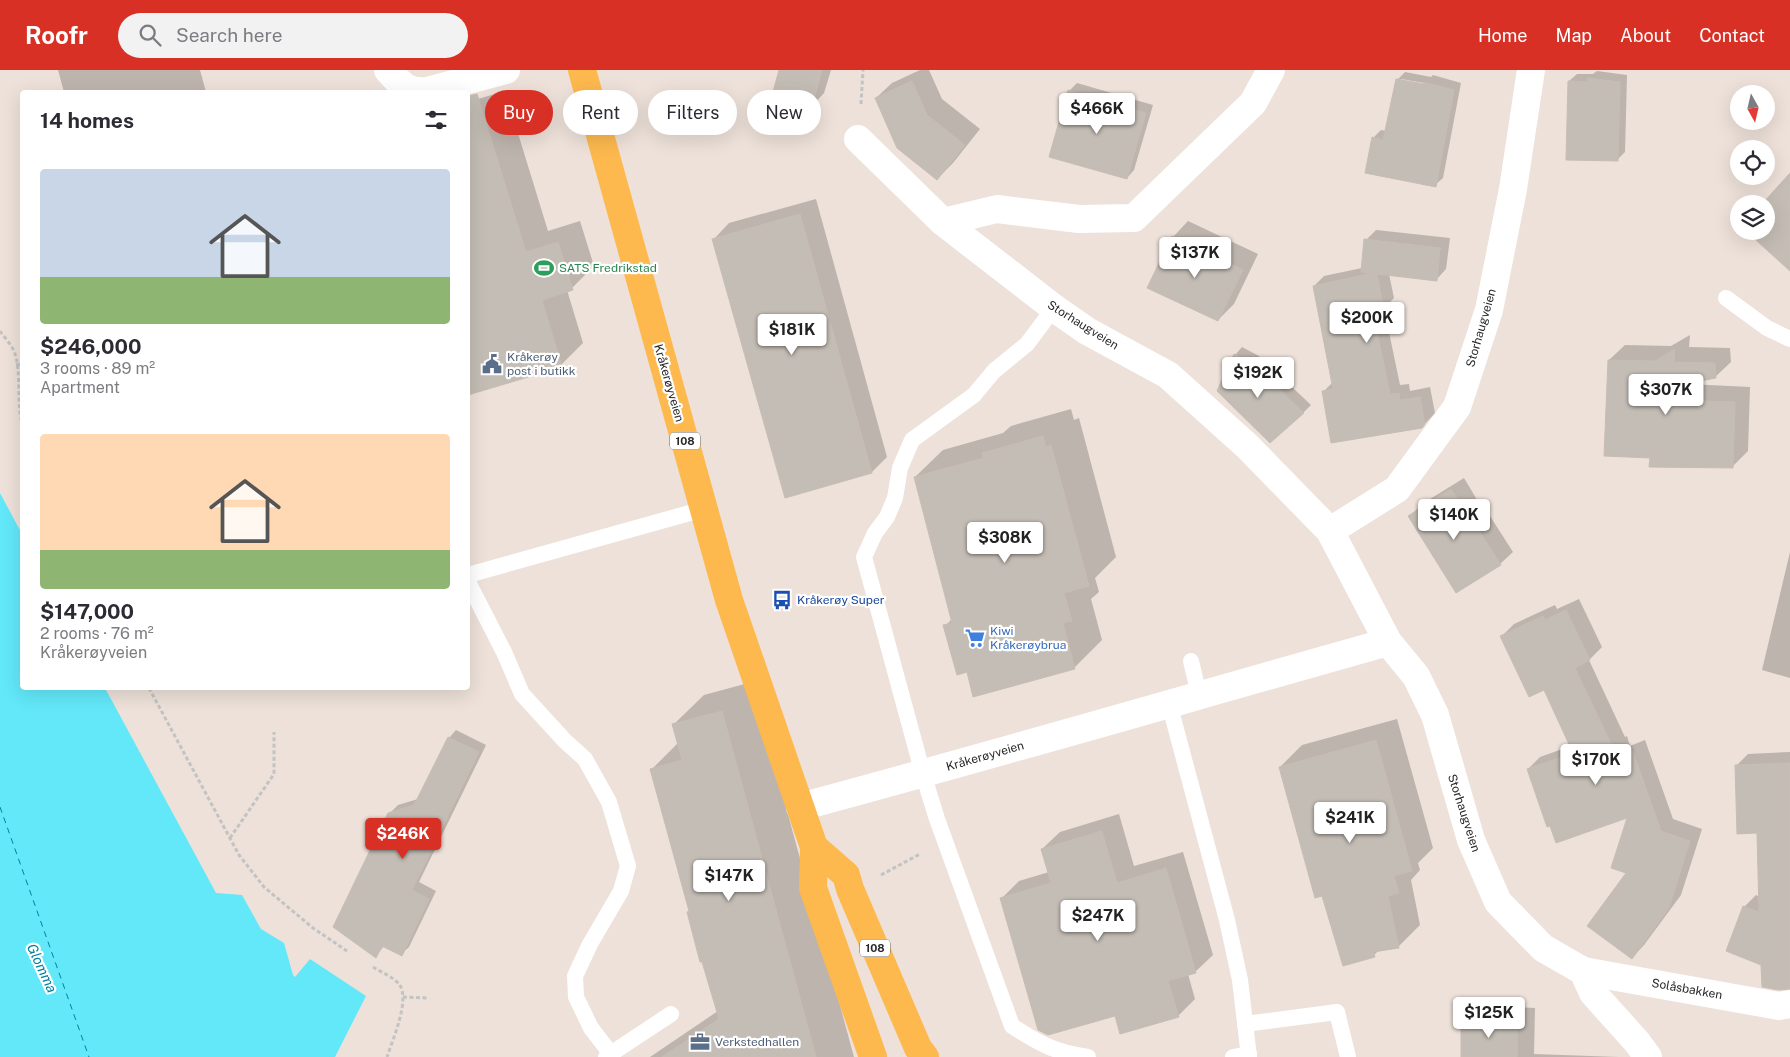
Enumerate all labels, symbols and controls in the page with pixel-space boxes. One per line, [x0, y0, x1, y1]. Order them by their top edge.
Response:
search box [118, 13, 468, 58]
text: Roofr [25, 21, 88, 49]
icon: search [136, 21, 164, 49]
text: Search here [176, 24, 283, 46]
text: Home [1478, 25, 1528, 46]
text: Map [1556, 25, 1592, 46]
text: About [1620, 25, 1671, 46]
text: Contact [1699, 25, 1765, 46]
north arrow [1730, 85, 1775, 130]
map controls [1730, 85, 1775, 240]
chip: Buy [485, 90, 553, 135]
chip: Rent [563, 90, 638, 135]
chip: Filters [648, 90, 737, 135]
chip: New [747, 90, 821, 135]
pin: $466K [1062, 92, 1132, 135]
text: $466K [1070, 99, 1124, 118]
icon: filters [422, 106, 450, 134]
text: 14 homes [40, 108, 134, 133]
button: locate [1730, 140, 1775, 185]
button: layers [1730, 195, 1775, 240]
icon: home [200, 201, 290, 291]
pin: $137K [1160, 236, 1230, 279]
text: $137K [1170, 243, 1220, 262]
sports icon: SATS Fredrikstad [533, 257, 555, 279]
place label: SATS Fredrikstad [559, 261, 657, 275]
street label: Storhaugveien [1463, 287, 1499, 369]
street label: Storhaugveien [1045, 298, 1121, 352]
pin: $200K [1332, 302, 1402, 344]
text: $200K [1340, 308, 1394, 327]
pin: $181K [757, 314, 827, 356]
text: $181K [769, 320, 815, 339]
text: $246,000 [40, 334, 142, 359]
street label: Kråkerøyveien [651, 342, 687, 424]
place label: Kråkerøy post i butikk [507, 350, 576, 378]
public building icon: Kråkerøy post i butikk [481, 353, 503, 375]
pin: $192K [1223, 356, 1293, 399]
text: 3 rooms · 89 m² [40, 359, 155, 378]
text: $192K [1233, 363, 1283, 382]
pin: $307K [1631, 374, 1701, 416]
text: Apartment [40, 378, 120, 397]
text: $307K [1639, 380, 1693, 399]
road number: 108 [670, 432, 700, 450]
icon: home [200, 466, 290, 556]
pin: $140K [1419, 498, 1489, 541]
text: $140K [1429, 505, 1479, 524]
pin: $308K [970, 522, 1040, 564]
text: $308K [978, 528, 1032, 547]
bus stop icon: Kråkerøy Super [771, 589, 793, 611]
place label: Kråkerøy Super [797, 593, 885, 607]
text: $147,000 [40, 599, 134, 624]
text: 2 rooms · 76 m² [40, 624, 154, 643]
place label: Kiwi Kråkerøybrua [990, 624, 1066, 652]
supermarket icon: Kiwi Kråkerøybrua [964, 627, 986, 649]
text: Kråkerøyveien [40, 643, 147, 662]
street label: Kråkerøyveien [944, 738, 1026, 774]
pin: $170K [1561, 744, 1631, 786]
text: $170K [1571, 750, 1621, 769]
street label: Storhaugveien [1445, 772, 1483, 854]
pin: $241K [1315, 802, 1385, 844]
text: $241K [1325, 808, 1375, 827]
pin: $246K [368, 818, 438, 860]
text: $246K [376, 824, 430, 843]
pin: $147K [694, 860, 764, 902]
text: $147K [704, 866, 754, 885]
pin: $247K [1063, 900, 1133, 942]
text: $247K [1071, 906, 1125, 925]
road number: 108 [860, 940, 890, 956]
water label: Glomma [24, 941, 60, 995]
street label: Solåsbakken [1650, 976, 1724, 1002]
pin: $125K [1454, 996, 1524, 1039]
text: $125K [1464, 1003, 1514, 1022]
office icon: Verkstedhallen [689, 1031, 711, 1053]
place label: Verkstedhallen [715, 1035, 799, 1049]

